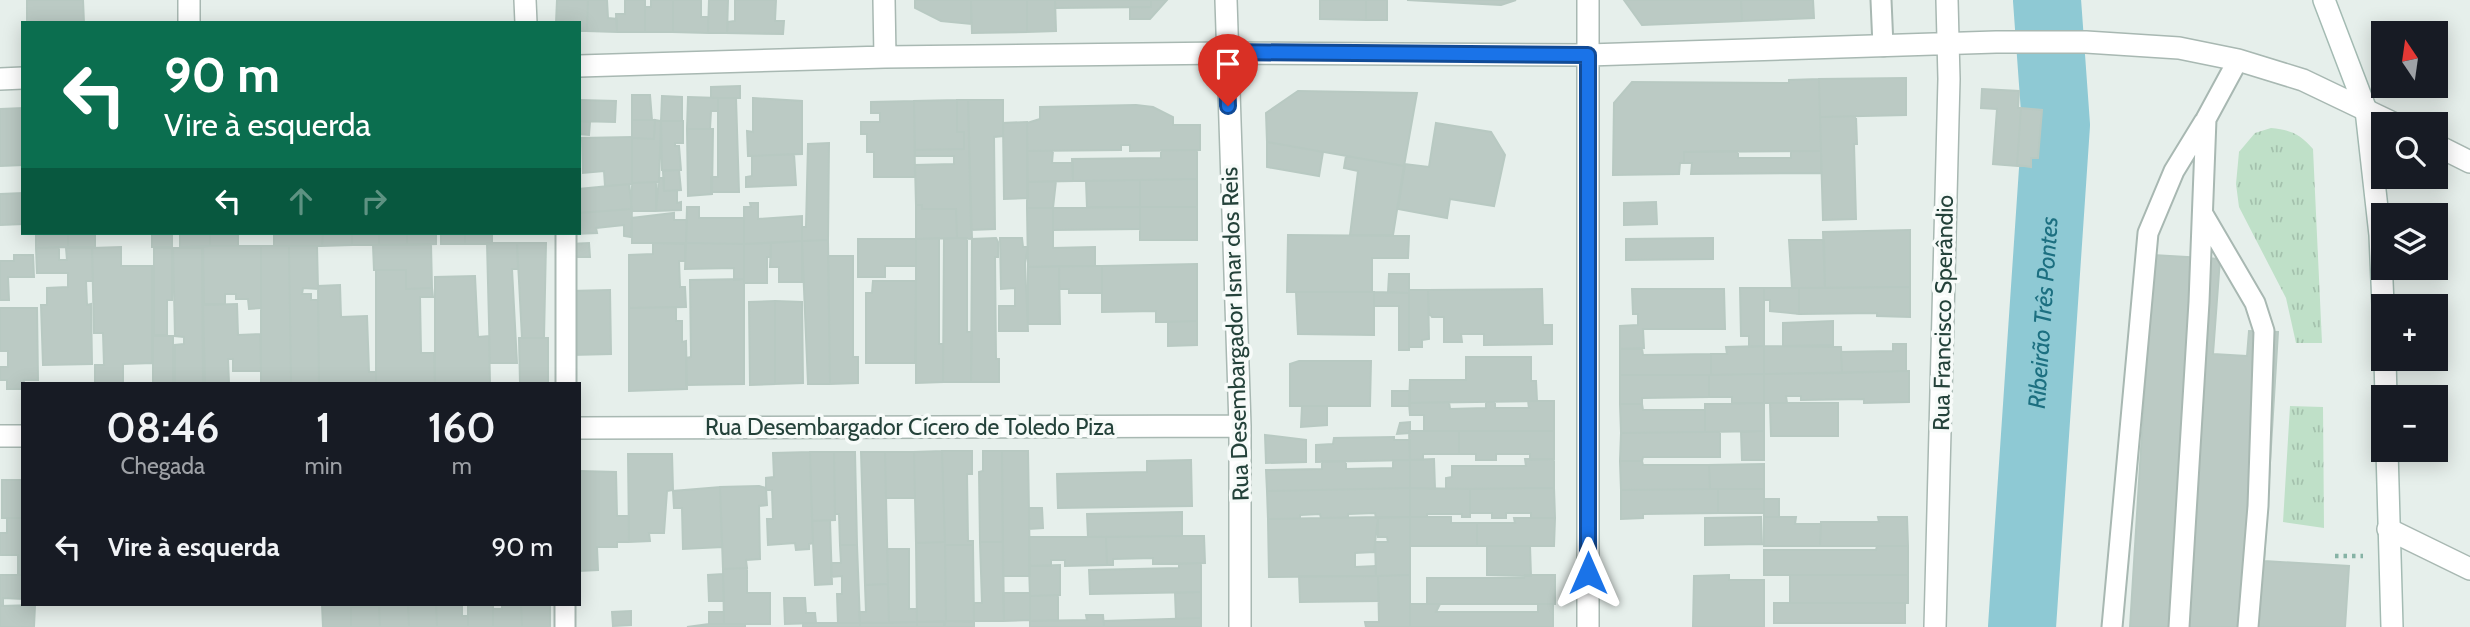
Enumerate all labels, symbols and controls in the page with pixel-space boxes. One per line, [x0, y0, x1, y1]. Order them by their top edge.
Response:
north arrow [2371, 21, 2448, 98]
map controls [2371, 21, 2448, 462]
pin [1198, 34, 1258, 106]
text: 90 m [164, 45, 280, 104]
icon: arrive [1209, 45, 1247, 83]
icon: left [49, 49, 140, 140]
text: Vire à esquerda [164, 105, 371, 144]
button: search [2371, 112, 2448, 189]
street label: Rua Desembargador Isnar dos Reis [1215, 167, 1255, 501]
icon: left [209, 182, 247, 220]
icon: ahead [282, 182, 320, 220]
icon: right [355, 182, 393, 220]
street label: Rua Francisco Sperândio [1927, 195, 1959, 431]
button: layers [2371, 203, 2448, 280]
water label: Ribeirão Três Pontes [2022, 216, 2064, 410]
button: + [2371, 294, 2448, 371]
button: − [2371, 385, 2448, 462]
text: 08:46 [106, 401, 219, 453]
text: 1 [316, 401, 331, 453]
text: 160 [428, 401, 496, 453]
street label: Rua Desembargador Cícero de Toledo Piza [705, 413, 1115, 441]
text: Chegada [120, 452, 205, 480]
text: min [305, 452, 343, 480]
text: m [452, 452, 472, 480]
icon: left [49, 528, 87, 566]
text: Vire à esquerda [108, 531, 280, 563]
text: 90 m [491, 531, 553, 563]
position arrow [1551, 536, 1625, 610]

